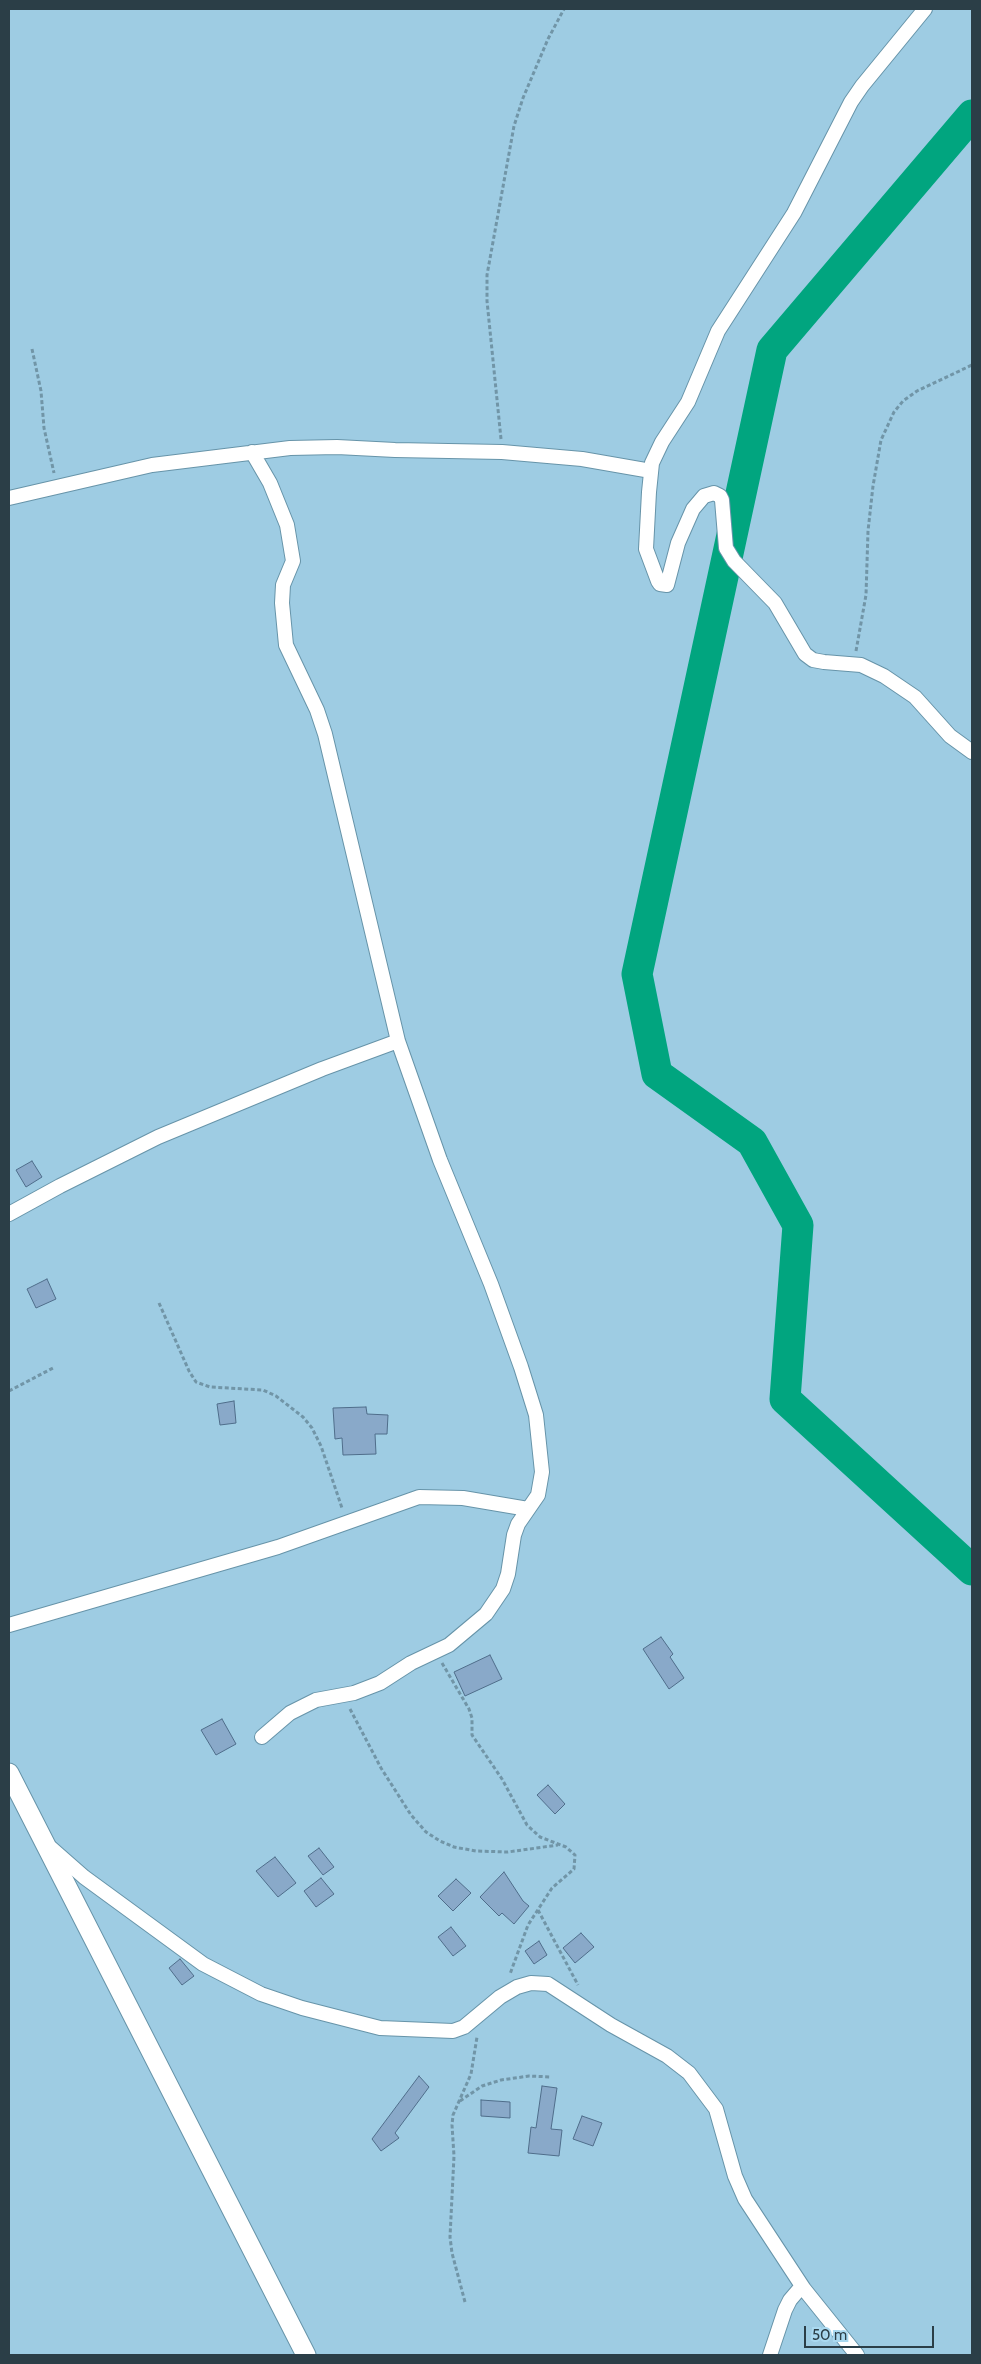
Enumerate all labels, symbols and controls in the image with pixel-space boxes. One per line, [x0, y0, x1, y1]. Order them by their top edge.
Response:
scale bar [806, 2316, 936, 2348]
text: 50 m [812, 2326, 847, 2344]

